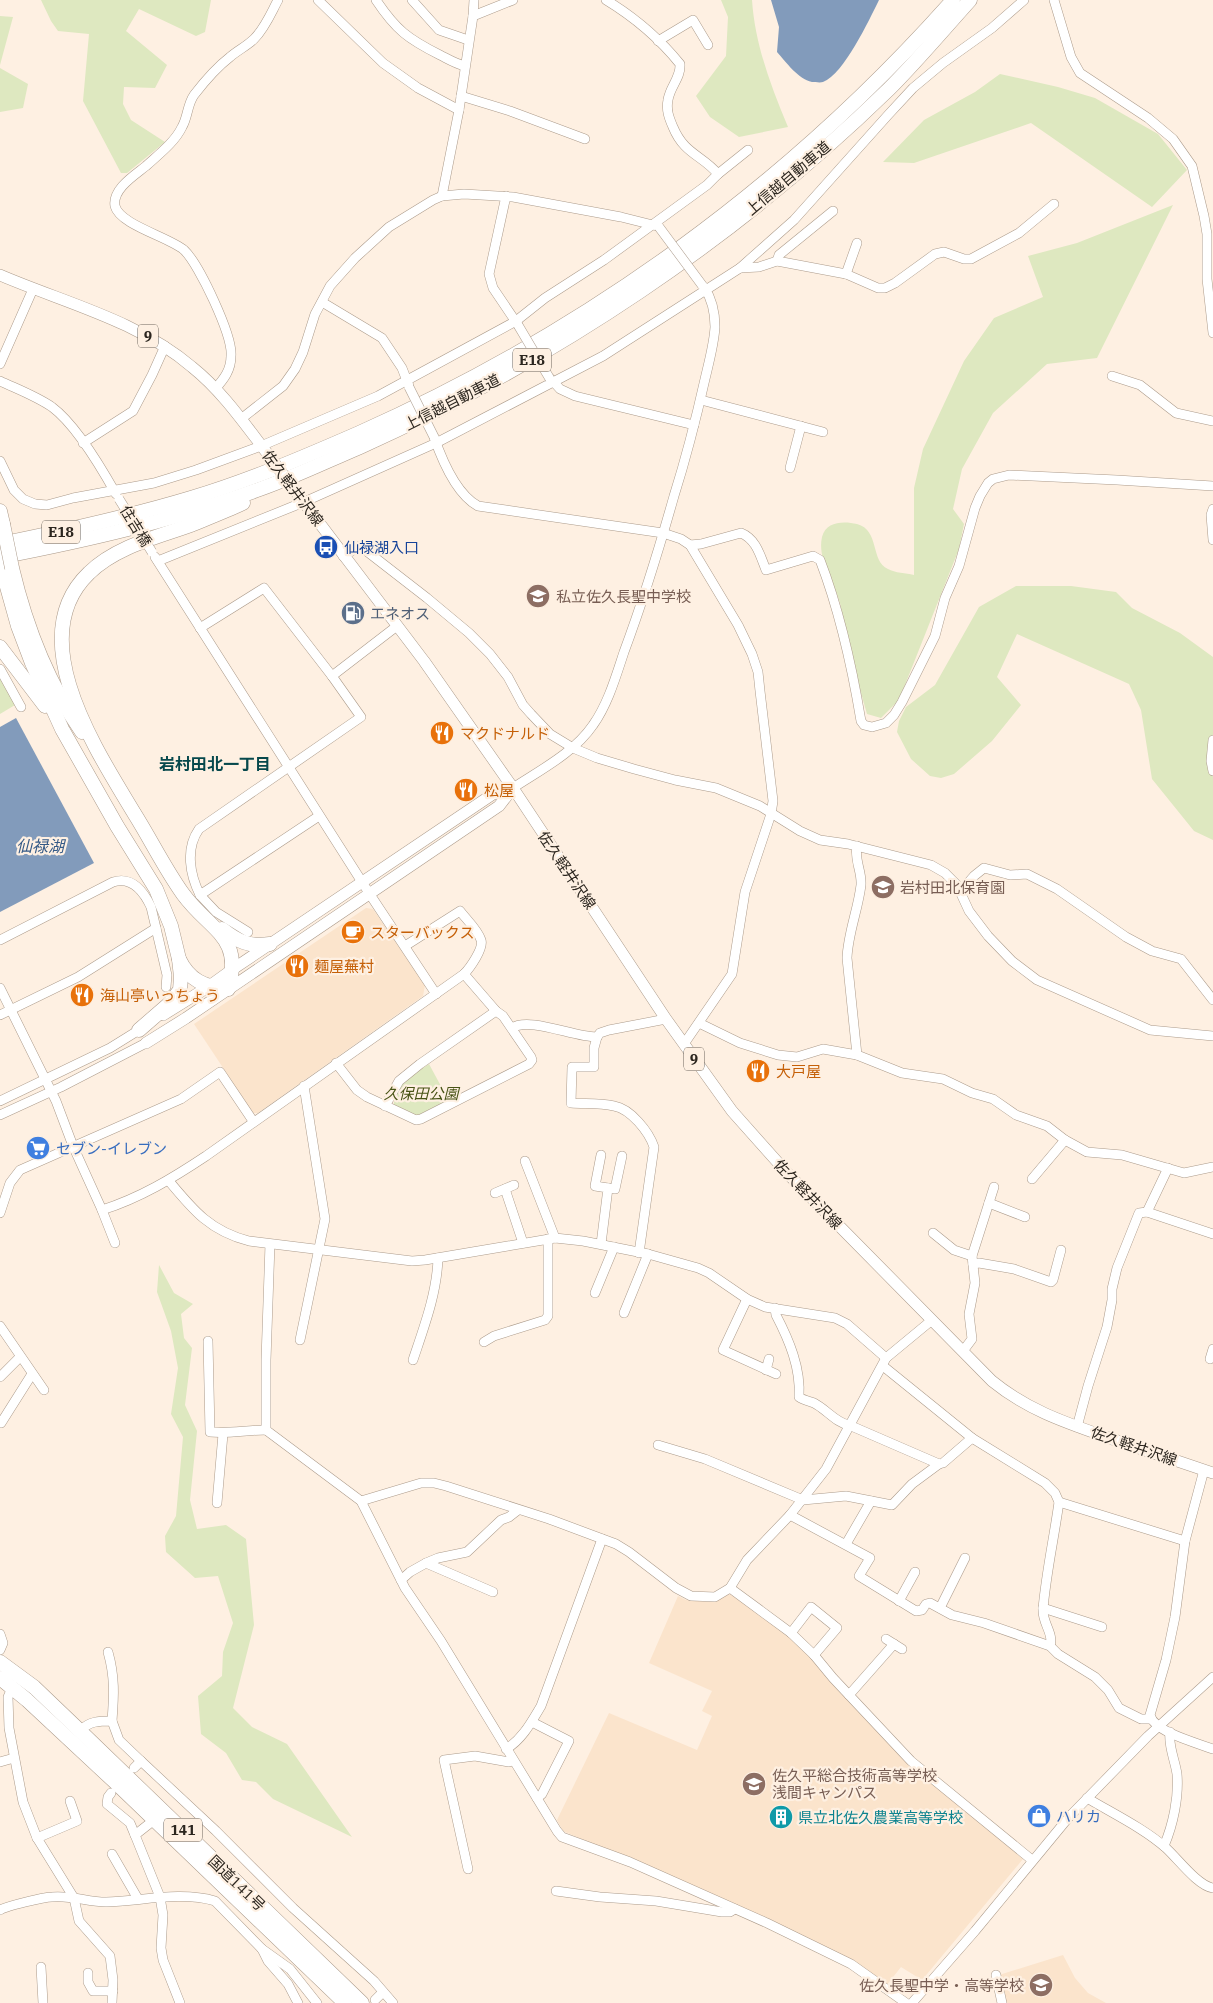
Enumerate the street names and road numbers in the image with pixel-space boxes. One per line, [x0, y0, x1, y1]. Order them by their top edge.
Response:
street label: 上信越自動車道 [742, 137, 834, 219]
road number: 9 [138, 324, 158, 348]
road number: E18 [513, 348, 551, 372]
street label: 上信越自動車道 [401, 370, 503, 434]
street label: 佐久軽井沢線 [258, 446, 328, 530]
street label: 住吉橋 [116, 502, 156, 550]
road number: E18 [42, 520, 80, 544]
street label: 佐久軽井沢線 [534, 827, 600, 913]
road number: 9 [684, 1048, 704, 1070]
street label: 佐久軽井沢線 [770, 1155, 846, 1233]
street label: 佐久軽井沢線 [1088, 1422, 1180, 1470]
road number: 141 [164, 1818, 202, 1842]
street label: 国道141号 [204, 1851, 270, 1915]

